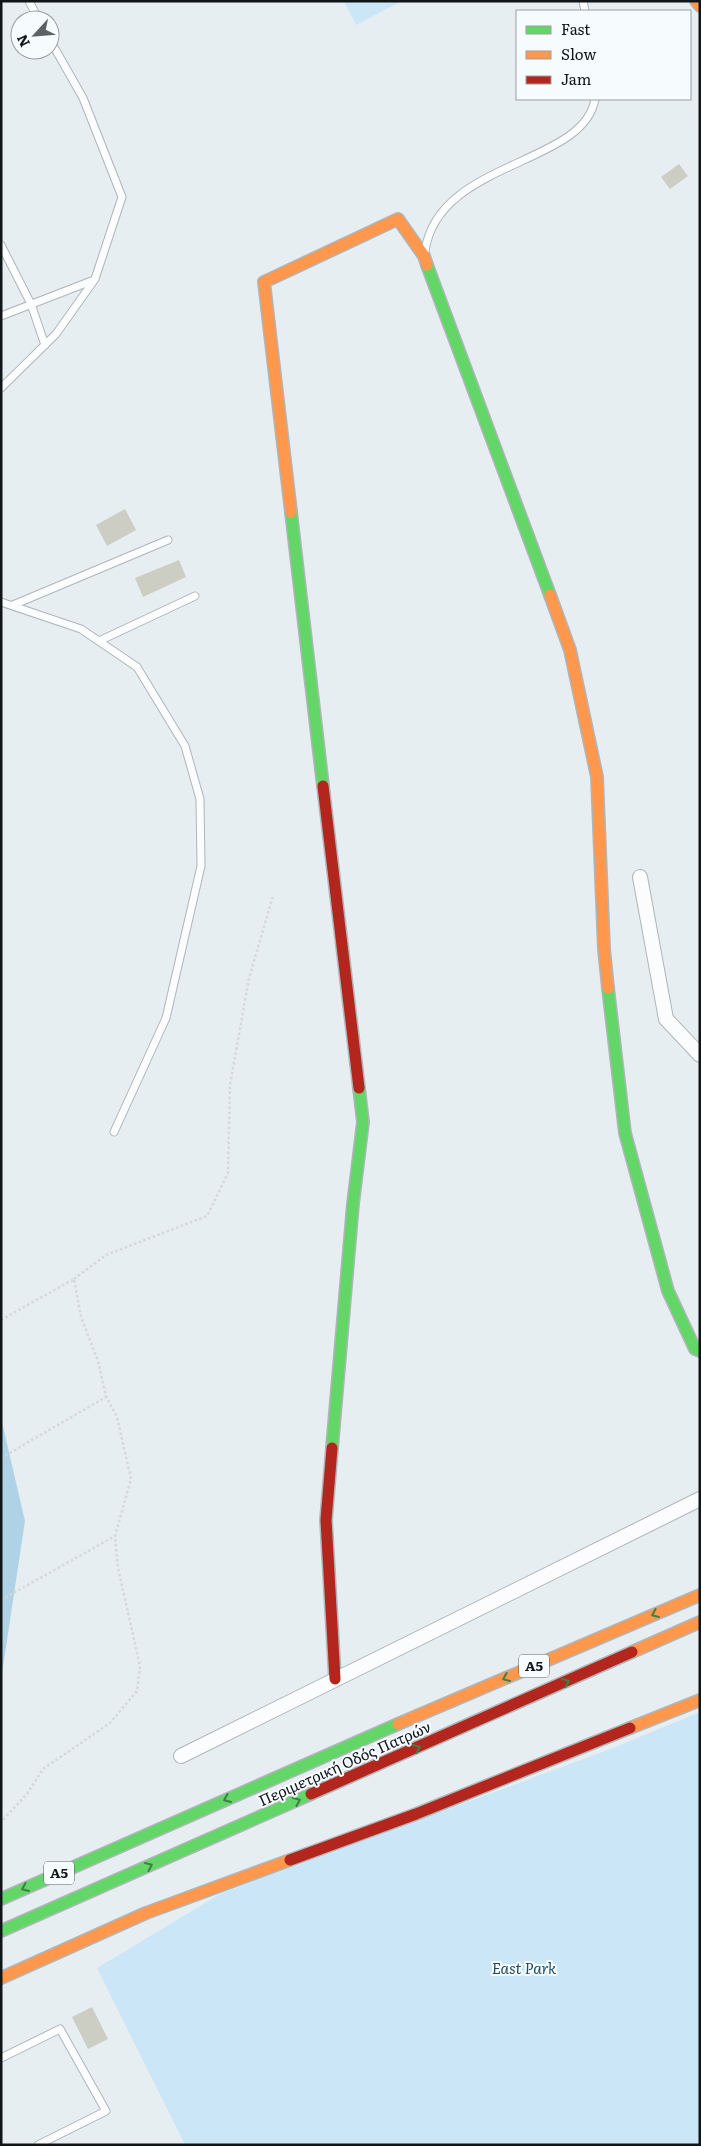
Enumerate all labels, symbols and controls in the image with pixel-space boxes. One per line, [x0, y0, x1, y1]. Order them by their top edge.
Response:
north arrow [10, 10, 60, 60]
legend [516, 10, 691, 100]
text: Fast [561, 17, 590, 40]
text: N [11, 31, 34, 51]
text: Slow [561, 42, 596, 65]
text: Jam [561, 67, 592, 90]
one-way arrow [651, 1608, 660, 1619]
road number: Α5 [519, 1654, 549, 1678]
one-way arrow [502, 1672, 511, 1683]
one-way arrow [561, 1678, 570, 1689]
street label: Περιμετρική Οδός Πατρών [255, 1714, 434, 1811]
one-way arrow [412, 1744, 421, 1755]
one-way arrow [223, 1792, 232, 1803]
one-way arrow [292, 1796, 301, 1807]
road number: Α5 [44, 1862, 74, 1885]
one-way arrow [144, 1862, 152, 1872]
one-way arrow [21, 1882, 30, 1893]
park label: East Park [492, 1956, 557, 1979]

